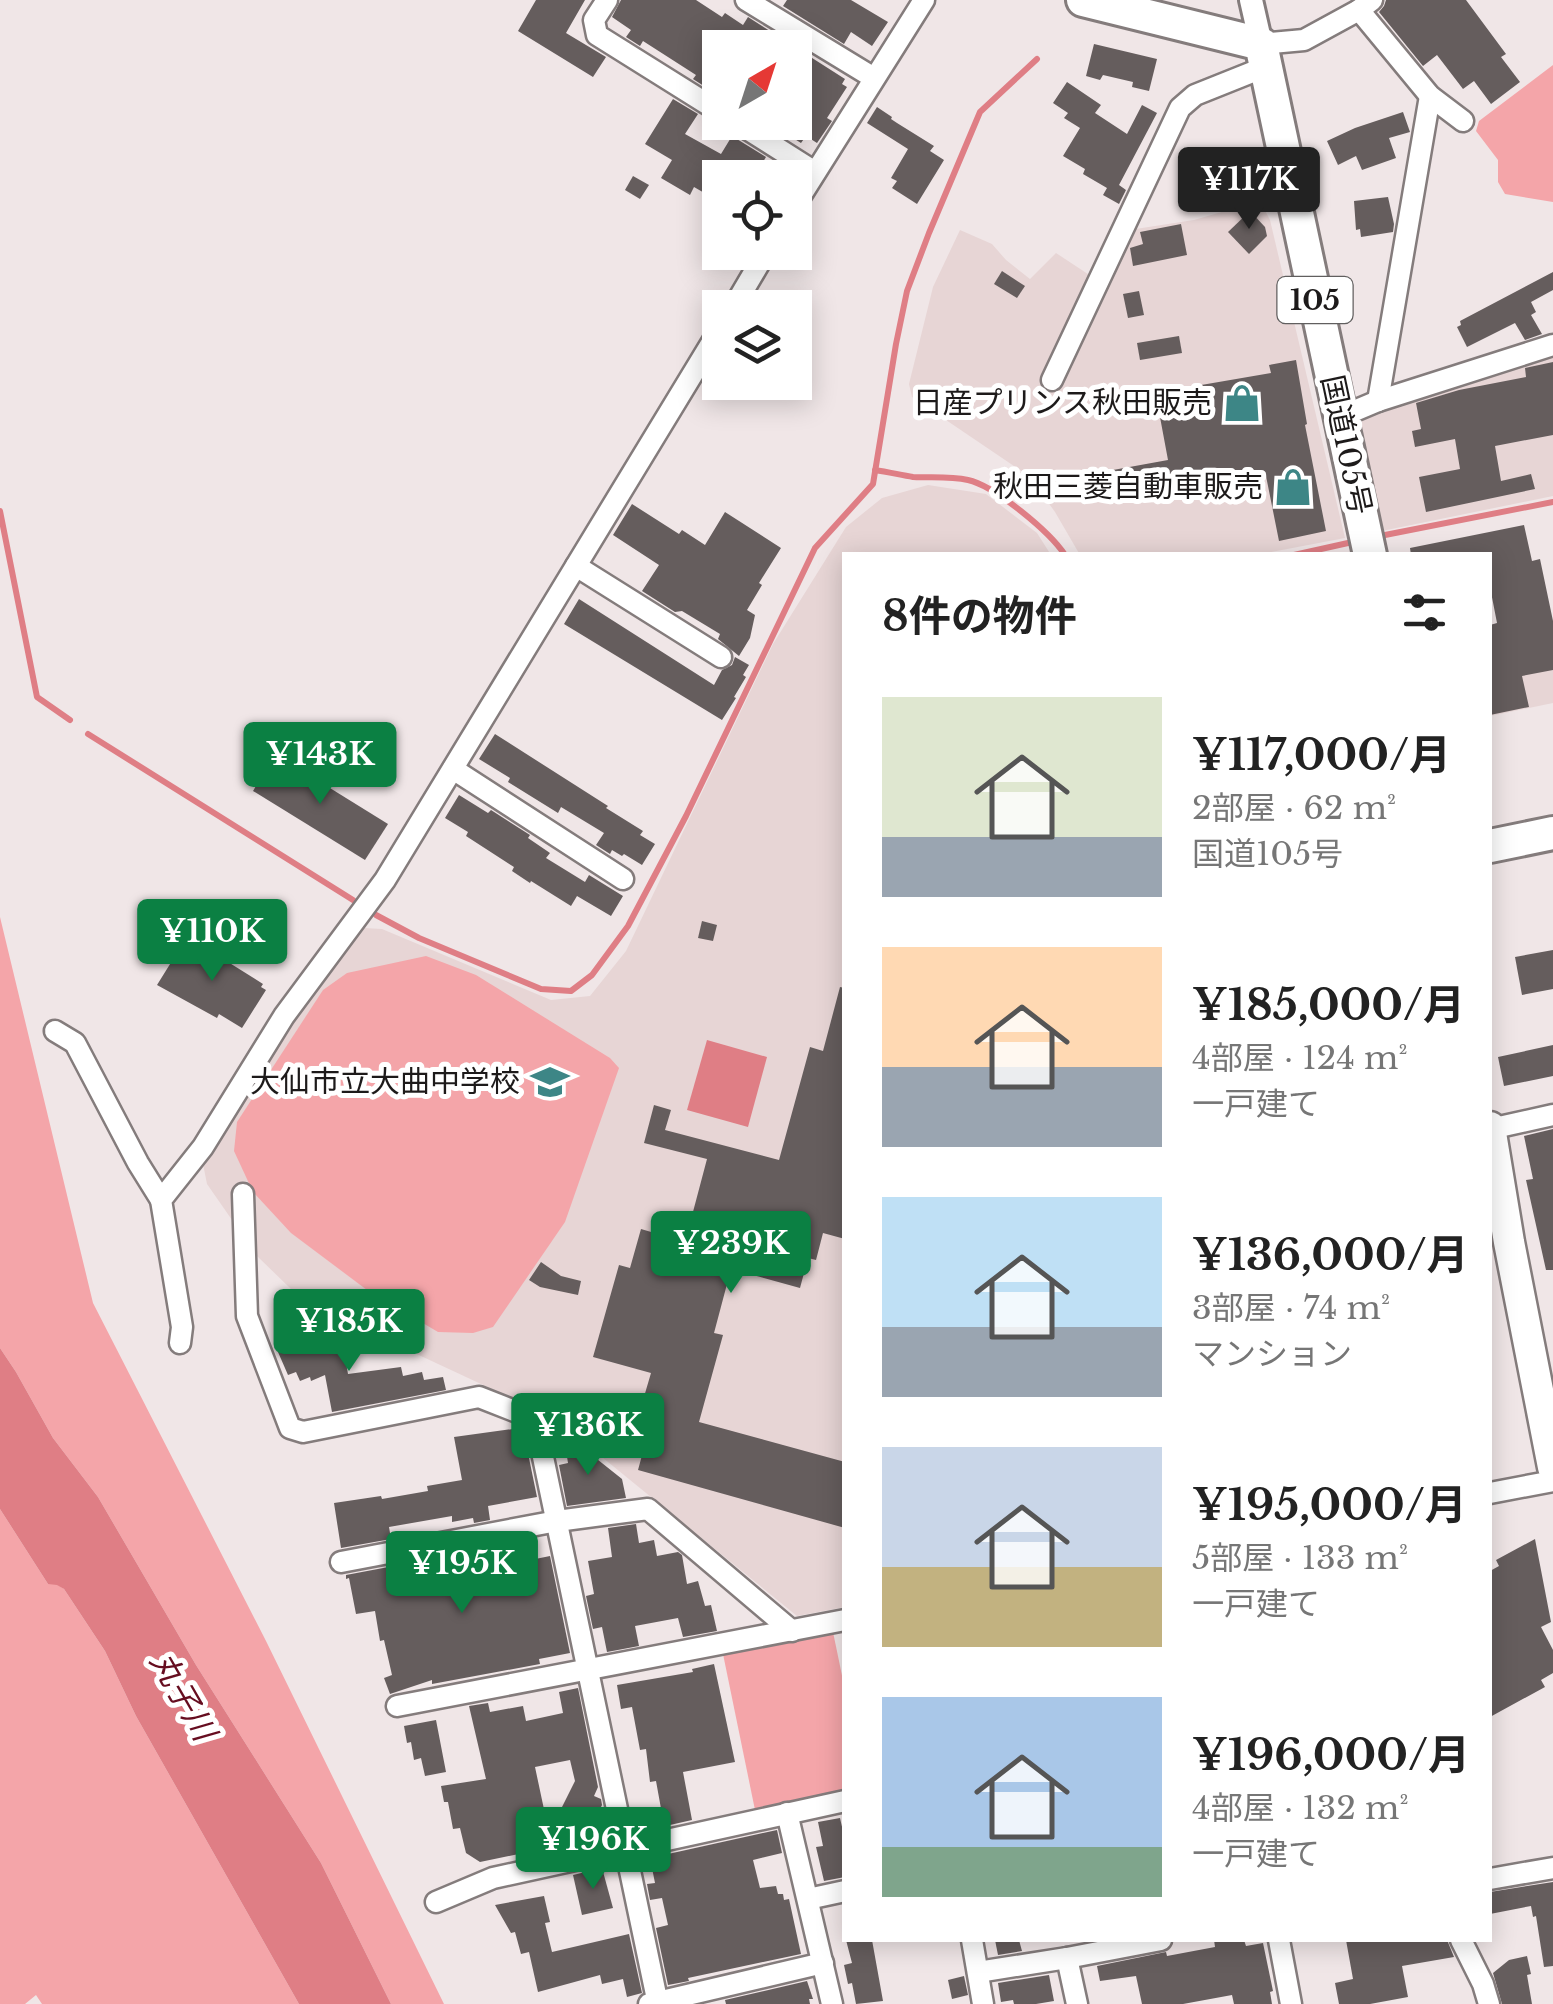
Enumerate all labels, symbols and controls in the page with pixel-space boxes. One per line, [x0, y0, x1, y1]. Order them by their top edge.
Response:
north arrow [702, 30, 812, 140]
map controls [702, 30, 812, 400]
pin: ¥117K [1179, 147, 1319, 232]
text: ¥117K [1200, 159, 1298, 199]
button: locate [702, 160, 812, 270]
road number: 105 [1278, 277, 1352, 323]
button: layers [702, 290, 812, 400]
street label: 国道105号 [1314, 372, 1379, 518]
shop icon: 日産プリンス秋田販売 [1221, 382, 1263, 424]
place label: 日産プリンス秋田販売 [913, 384, 1212, 421]
shop icon: 秋田三菱自動車販売 [1272, 466, 1314, 508]
place label: 秋田三菱自動車販売 [993, 468, 1263, 505]
icon: filters [1397, 585, 1452, 640]
text: 8件の物件 [882, 590, 1077, 642]
pin: ¥143K [250, 722, 390, 807]
text: ¥117,000/月 [1192, 729, 1451, 781]
text: ¥143K [265, 734, 375, 774]
icon: home [962, 737, 1082, 857]
text: 2部屋 · 62 m² [1192, 788, 1396, 828]
text: 国道105号 [1192, 834, 1343, 874]
pin: ¥110K [142, 899, 282, 984]
text: ¥110K [159, 911, 265, 951]
text: ¥185,000/月 [1192, 979, 1465, 1031]
icon: home [962, 987, 1082, 1107]
text: 4部屋 · 124 m² [1192, 1038, 1408, 1078]
school or university icon: 大仙市立大曲中学校 [529, 1061, 571, 1103]
place label: 大仙市立大曲中学校 [250, 1063, 520, 1100]
text: 一戸建て [1192, 1084, 1320, 1124]
pin: ¥239K [661, 1211, 801, 1296]
text: ¥239K [673, 1223, 789, 1263]
text: ¥136,000/月 [1192, 1229, 1468, 1281]
icon: home [962, 1237, 1082, 1357]
text: 3部屋 · 74 m² [1192, 1288, 1390, 1328]
pin: ¥185K [279, 1289, 419, 1374]
text: ¥185K [296, 1301, 402, 1341]
text: マンション [1192, 1334, 1352, 1374]
pin: ¥136K [518, 1393, 658, 1478]
text: ¥136K [533, 1405, 643, 1445]
text: ¥195,000/月 [1192, 1479, 1467, 1531]
icon: home [962, 1487, 1082, 1607]
pin: ¥195K [392, 1531, 532, 1616]
text: 5部屋 · 133 m² [1192, 1538, 1408, 1578]
text: ¥195K [408, 1543, 516, 1583]
text: 一戸建て [1192, 1584, 1320, 1624]
water label: 丸子川 [142, 1644, 226, 1750]
text: ¥196,000/月 [1192, 1729, 1470, 1781]
icon: home [962, 1737, 1082, 1857]
text: 4部屋 · 132 m² [1192, 1788, 1409, 1828]
pin: ¥196K [523, 1807, 663, 1892]
text: ¥196K [538, 1819, 648, 1859]
text: 一戸建て [1192, 1834, 1320, 1874]

